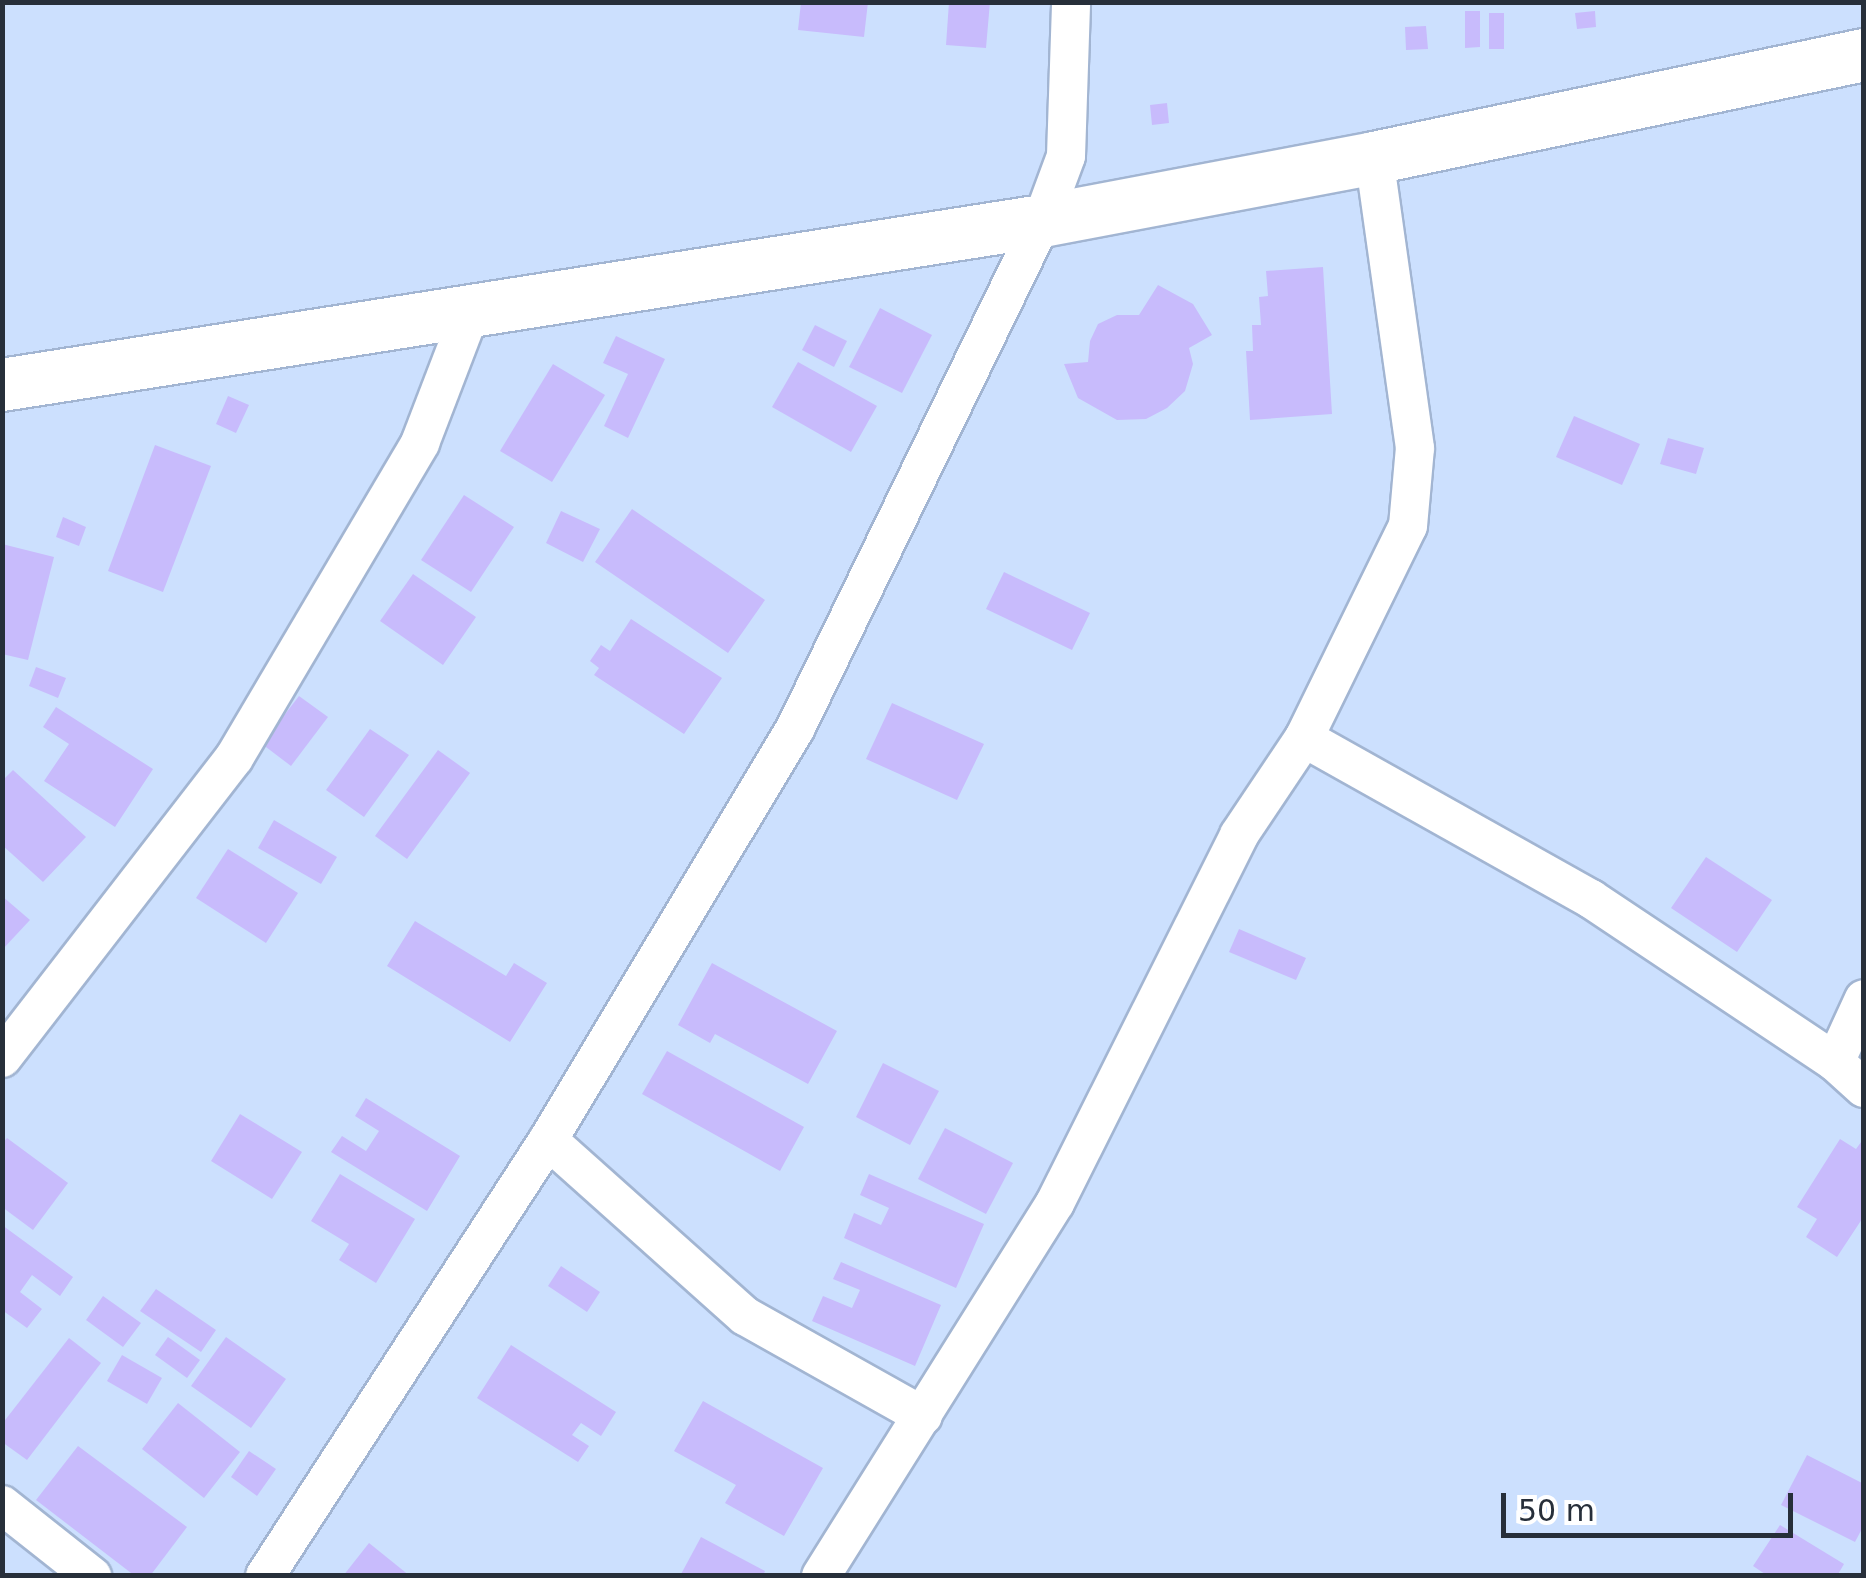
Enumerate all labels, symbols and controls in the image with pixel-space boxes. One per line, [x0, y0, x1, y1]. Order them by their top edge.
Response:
scale bar [1506, 1473, 1798, 1535]
text: 50 m [1518, 1493, 1595, 1528]

